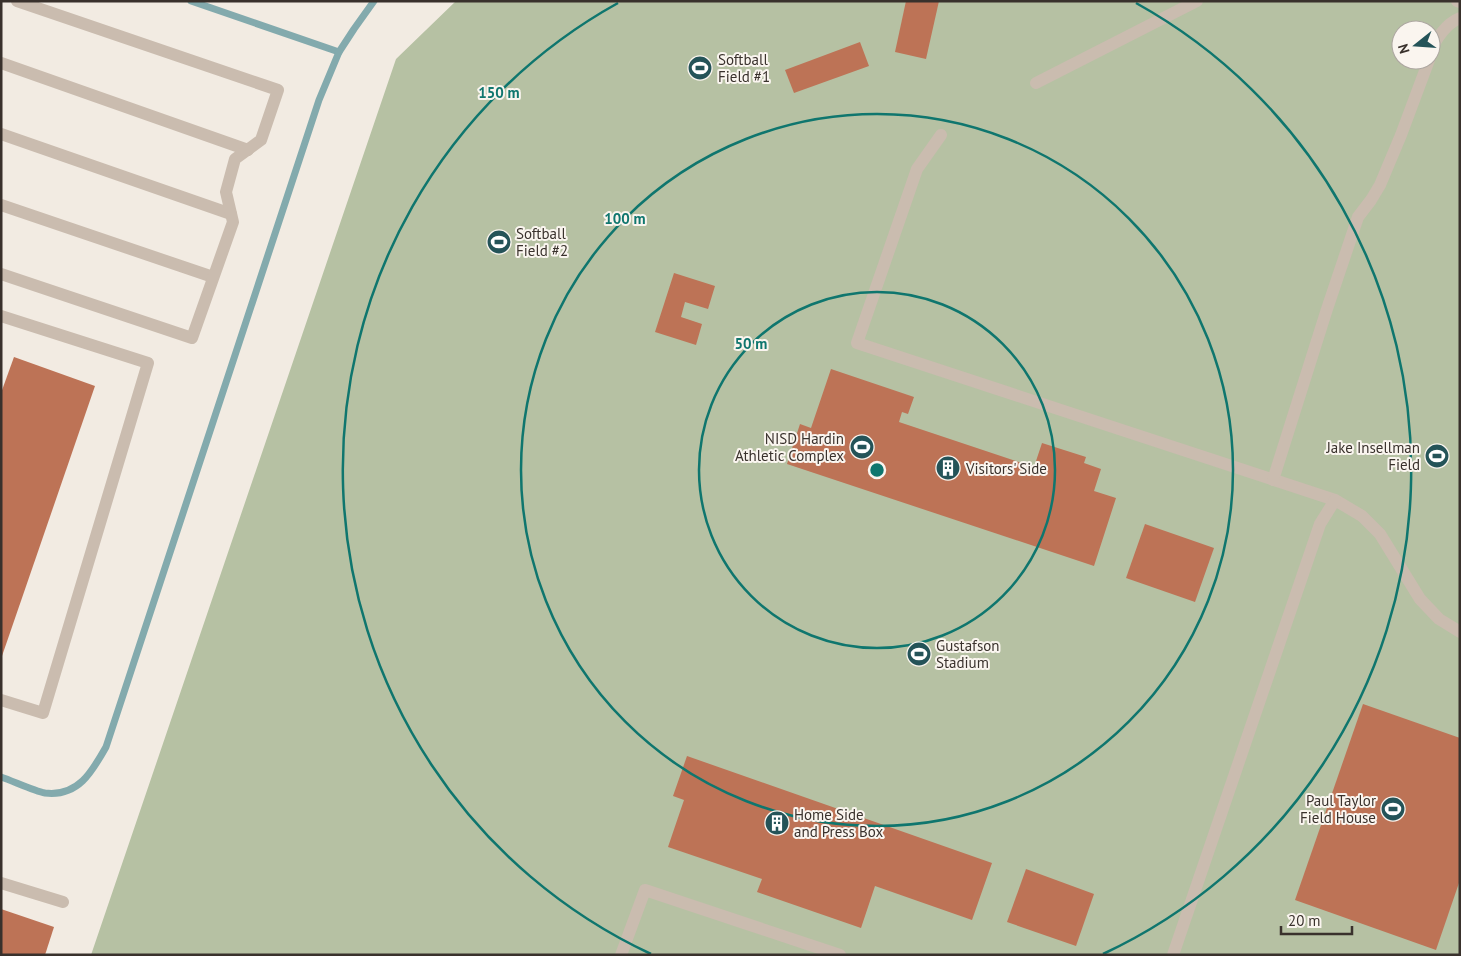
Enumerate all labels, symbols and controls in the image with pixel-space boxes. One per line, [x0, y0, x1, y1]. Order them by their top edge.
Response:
north arrow [1391, 20, 1441, 70]
text: N [1394, 42, 1414, 56]
place label: Softball Field #1 [718, 50, 770, 86]
sports icon: Softball Field #1 [687, 55, 713, 81]
text: 150 m [478, 83, 520, 102]
text: 100 m [604, 209, 646, 228]
place label: Softball Field #2 [516, 224, 568, 260]
sports icon: Softball Field #2 [486, 229, 512, 255]
text: 50 m [735, 334, 767, 353]
place label: NISD Hardin Athletic Complex [735, 429, 844, 465]
sports icon: NISD Hardin Athletic Complex [849, 434, 875, 460]
place label: Jake Insellman Field [1325, 438, 1420, 474]
sports icon: Jake Insellman Field [1424, 443, 1450, 469]
building icon: Visitors' Side [935, 455, 961, 481]
place label: Visitors' Side [965, 459, 1047, 478]
centre of rings [868, 461, 886, 479]
place label: Gustafson Stadium [936, 636, 999, 672]
sports icon: Gustafson Stadium [906, 641, 932, 667]
place label: Paul Taylor Field House [1300, 791, 1376, 827]
sports icon: Paul Taylor Field House [1380, 796, 1406, 822]
place label: Home Side and Press Box [794, 805, 883, 841]
building icon: Home Side and Press Box [764, 810, 790, 836]
scale bar [1281, 904, 1352, 936]
text: 20 m [1288, 911, 1321, 930]

